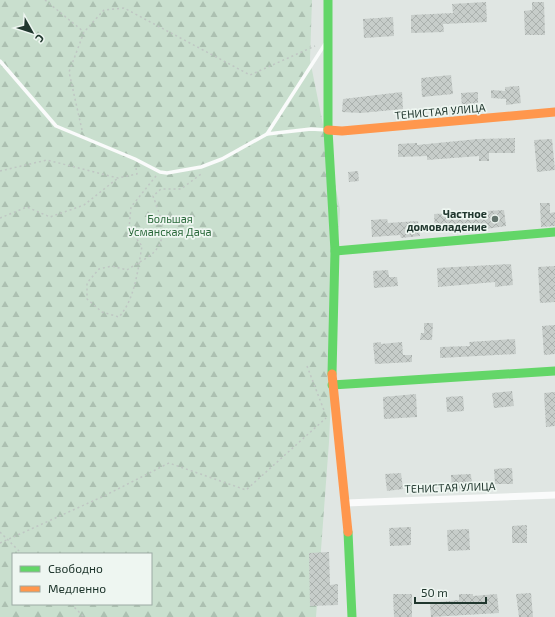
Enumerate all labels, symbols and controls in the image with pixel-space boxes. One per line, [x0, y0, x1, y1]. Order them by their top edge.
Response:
north arrow [12, 12, 52, 52]
text: С [33, 32, 47, 46]
street label: ТЕНИСТАЯ УЛИЦА [394, 101, 486, 121]
place label: Частное домовладение [407, 207, 487, 233]
park label: Большая Усманская Дача [128, 212, 212, 238]
marker: Частное домовладение [490, 214, 500, 224]
street label: ТЕНИСТАЯ УЛИЦА [404, 479, 496, 495]
legend [12, 553, 152, 605]
text: Свободно [48, 561, 103, 575]
scale bar [415, 579, 486, 605]
text: Медленно [48, 581, 106, 595]
text: 50 m [421, 585, 448, 599]

